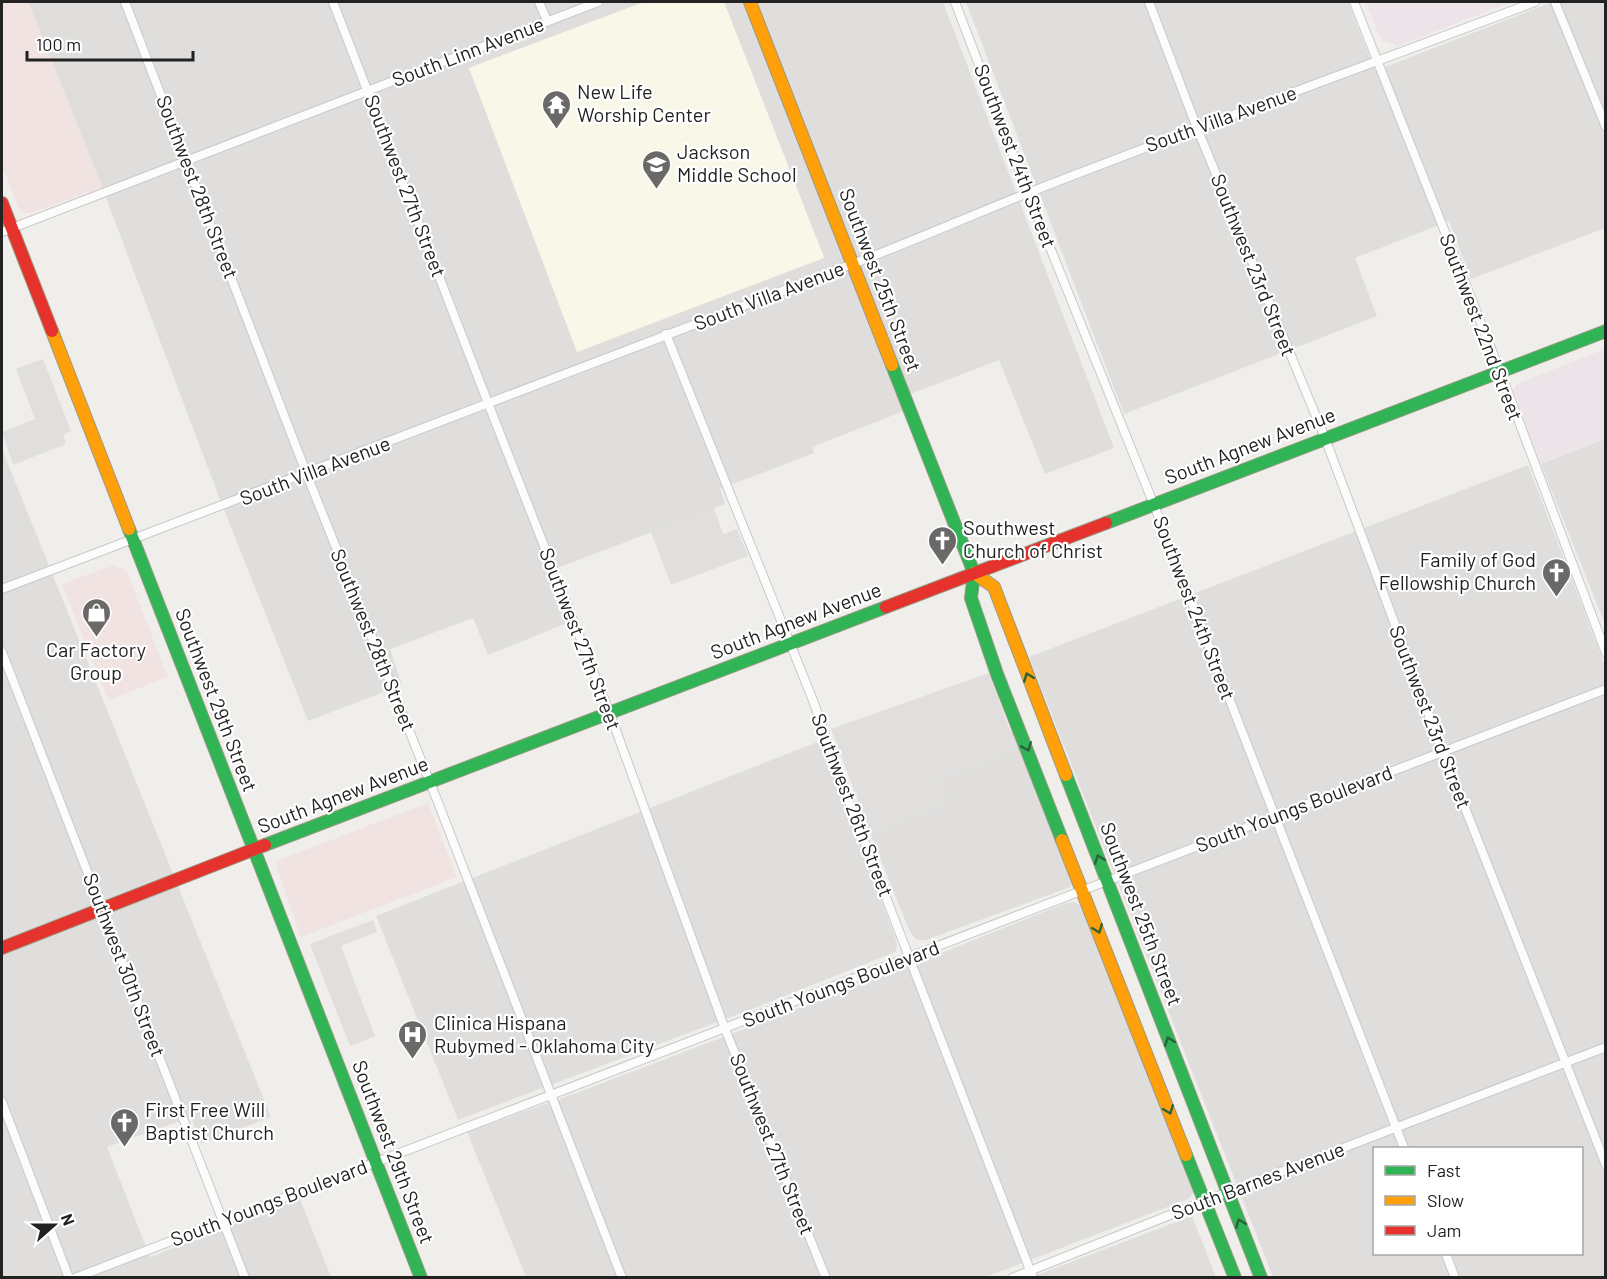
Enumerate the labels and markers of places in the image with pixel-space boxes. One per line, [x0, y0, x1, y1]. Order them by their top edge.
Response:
place label: New Life Worship Center [577, 79, 711, 126]
temple icon: New Life Worship Center [540, 88, 572, 130]
place label: Jackson Middle School [677, 139, 797, 186]
school or university icon: Jackson Middle School [640, 148, 672, 190]
place label: Southwest Church of Christ [963, 515, 1103, 562]
church icon: Southwest Church of Christ [926, 524, 958, 566]
place label: Family of God Fellowship Church [1379, 547, 1536, 594]
church icon: Family of God Fellowship Church [1541, 556, 1573, 598]
shop icon: Car Factory Group [80, 596, 112, 638]
place label: Car Factory Group [46, 637, 146, 684]
place label: Clinica Hispana Rubymed - Oklahoma City [434, 1010, 654, 1057]
hospital icon: Clinica Hispana Rubymed - Oklahoma City [397, 1018, 429, 1060]
place label: First Free Will Baptist Church [145, 1097, 274, 1144]
church icon: First Free Will Baptist Church [108, 1106, 140, 1148]

